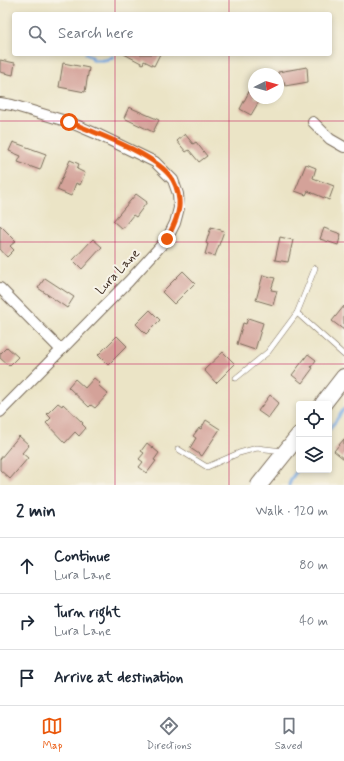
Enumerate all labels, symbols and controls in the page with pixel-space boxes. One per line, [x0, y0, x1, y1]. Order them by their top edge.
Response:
search box [12, 12, 332, 56]
icon: search [26, 23, 48, 45]
text: Search here [58, 24, 134, 44]
north arrow [248, 68, 284, 104]
route start [60, 113, 78, 131]
route end [158, 230, 176, 248]
street label: Lura Lane [92, 245, 144, 299]
map controls [296, 401, 332, 473]
button: locate [296, 401, 332, 437]
button: layers [296, 437, 332, 473]
text: 2 min [16, 500, 56, 522]
text: Walk · 120 m [256, 503, 328, 520]
text: Continue [54, 547, 110, 567]
icon: ahead [16, 555, 38, 577]
text: 80 m [299, 557, 328, 574]
text: Lura Lane [54, 567, 111, 584]
text: Turn right [54, 603, 121, 623]
icon: right [16, 611, 38, 633]
text: 40 m [299, 613, 328, 630]
text: Lura Lane [54, 623, 111, 640]
icon: arrive [16, 667, 38, 689]
text: Arrive at destination [54, 668, 183, 688]
tab: Map [41, 715, 63, 753]
tab: Directions [146, 715, 192, 753]
tab: Saved [275, 715, 302, 753]

